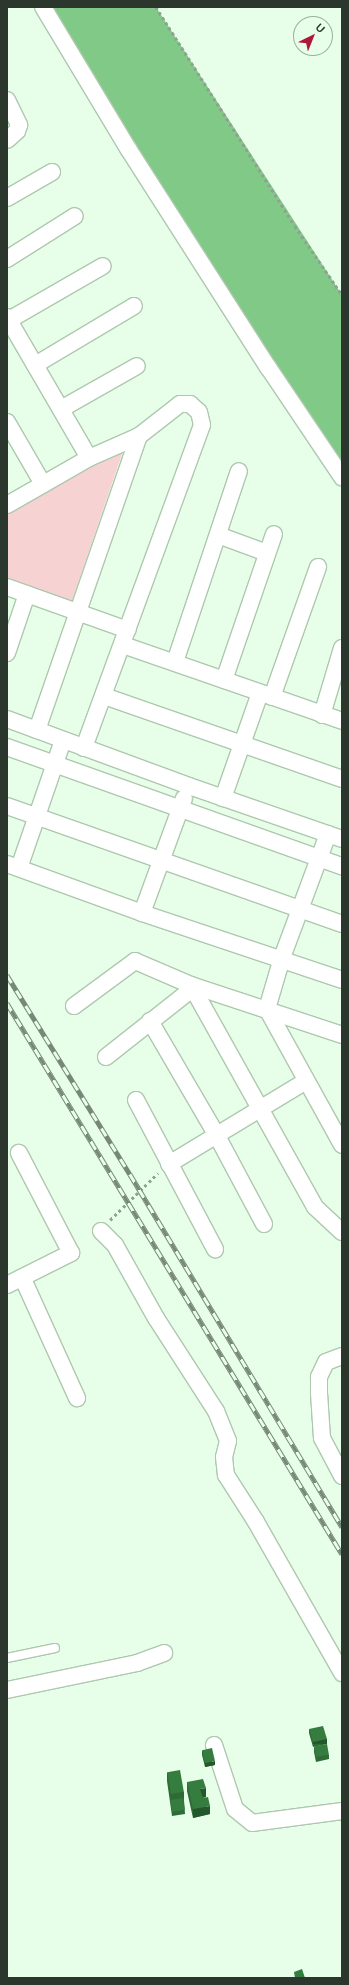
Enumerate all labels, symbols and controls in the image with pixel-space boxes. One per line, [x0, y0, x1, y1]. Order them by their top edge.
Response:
north arrow [293, 16, 333, 56]
text: U [313, 21, 327, 35]

